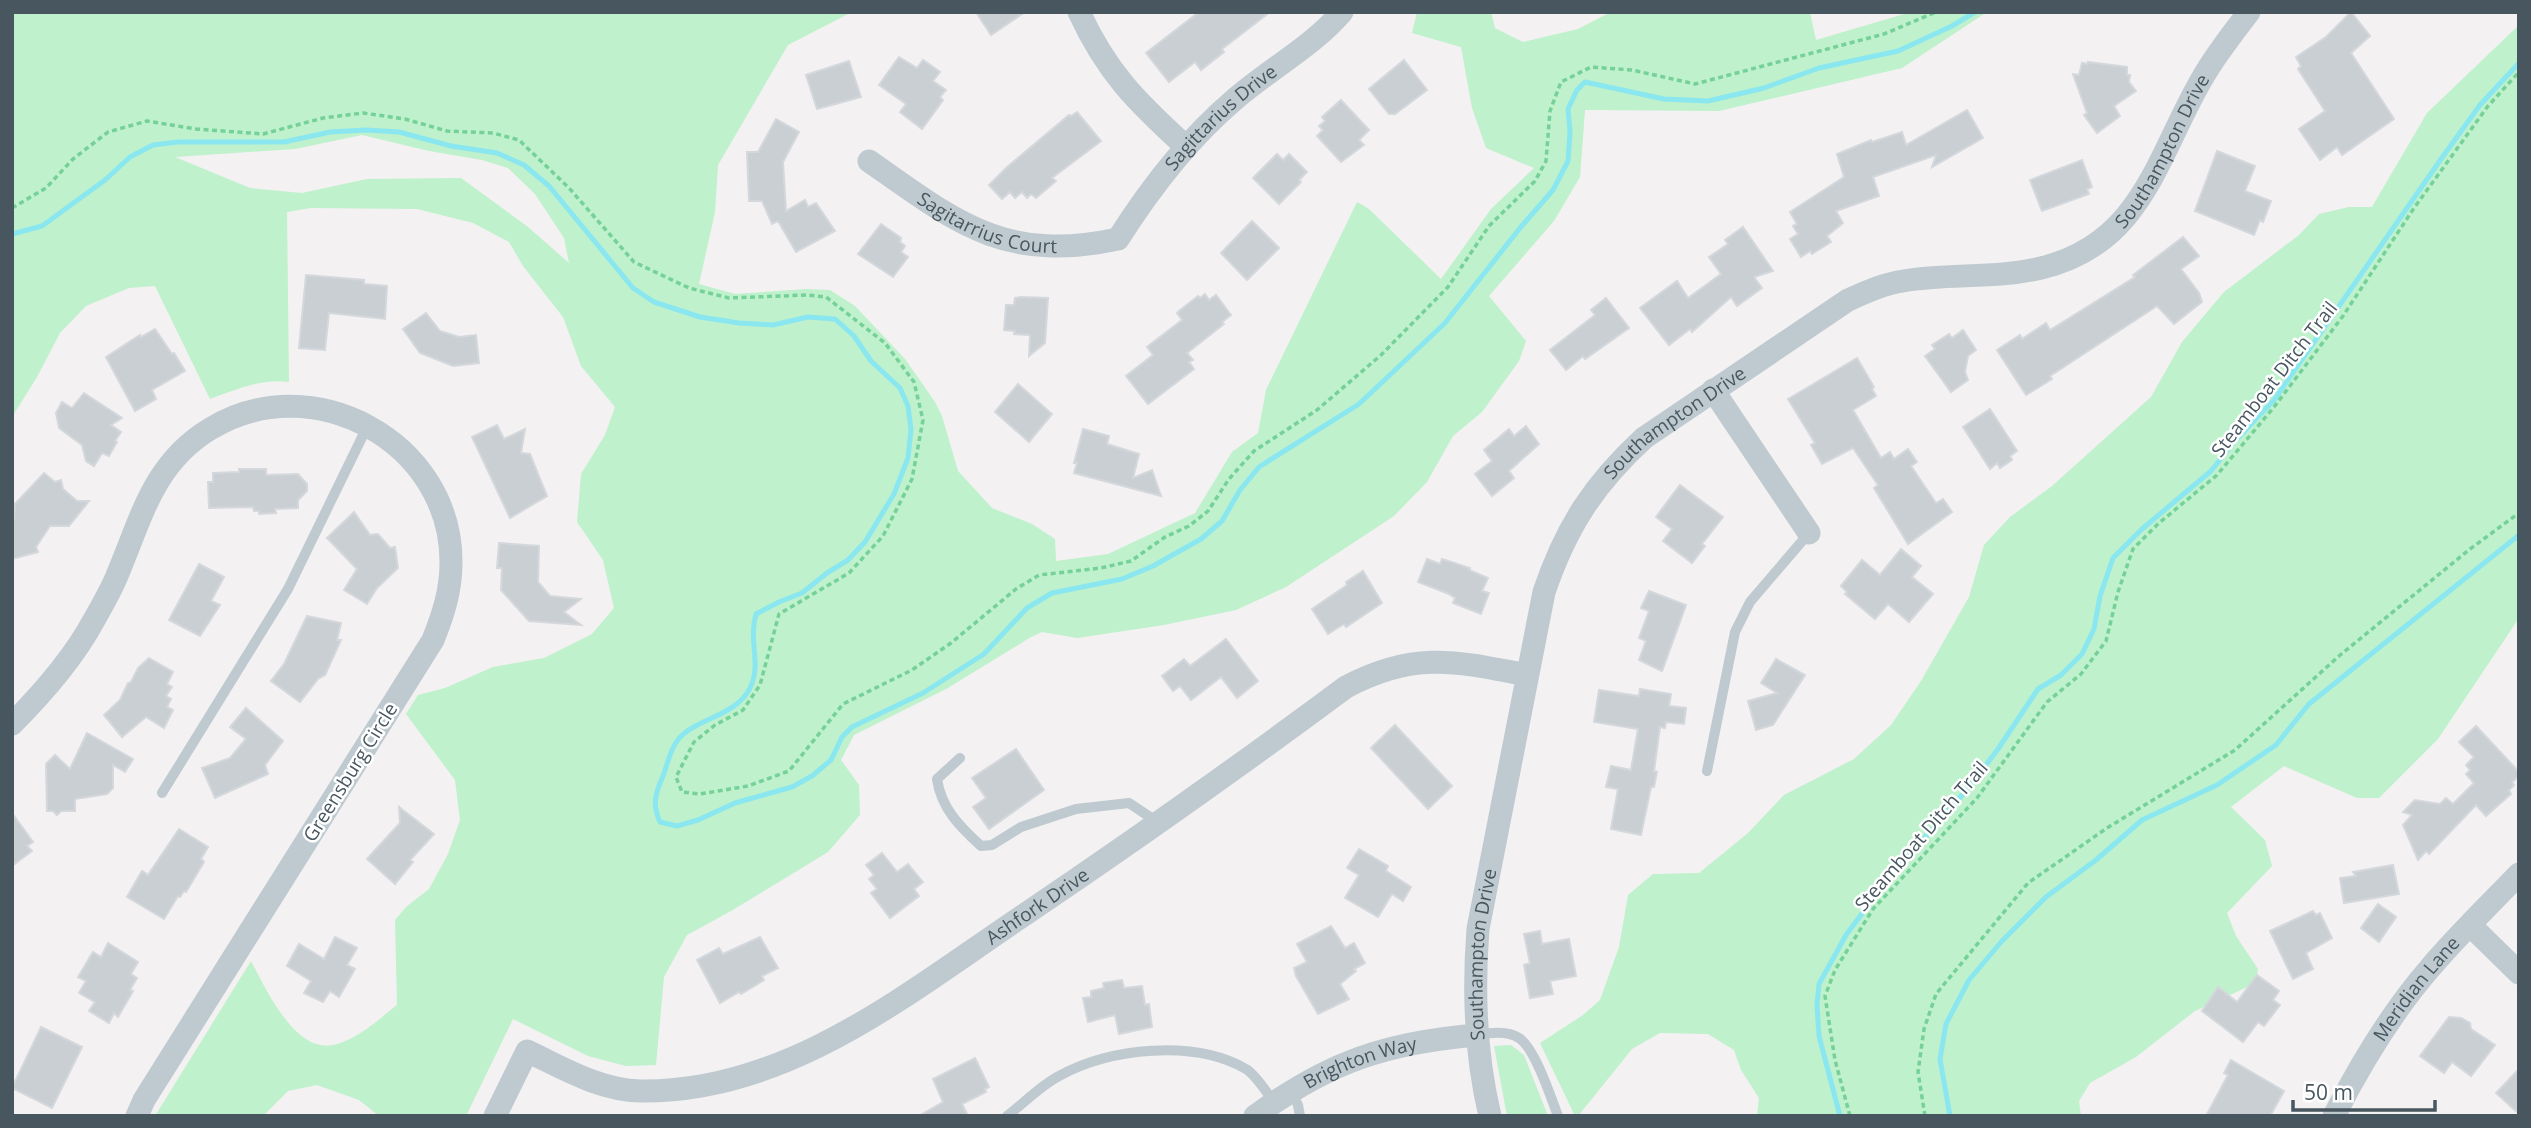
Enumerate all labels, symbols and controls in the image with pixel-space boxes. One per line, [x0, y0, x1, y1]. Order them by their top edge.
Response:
street label: Sagittarius Drive [1159, 58, 1282, 176]
street label: Southampton Drive [2109, 69, 2215, 234]
street label: Sagitarrius Court [912, 186, 1057, 259]
street label: Steamboat Ditch Trail [2205, 296, 2343, 462]
street label: Southampton Drive [1597, 360, 1751, 485]
street label: Greensburg Circle [297, 698, 403, 846]
street label: Steamboat Ditch Trail [1849, 755, 1993, 917]
street label: Ashfork Drive [980, 862, 1094, 950]
street label: Southampton Drive [1463, 866, 1503, 1042]
street label: Meridian Lane [2367, 930, 2465, 1046]
street label: Brighton Way [1298, 1030, 1419, 1095]
scale bar [2293, 1068, 2435, 1112]
text: 50 m [2304, 1078, 2353, 1106]

